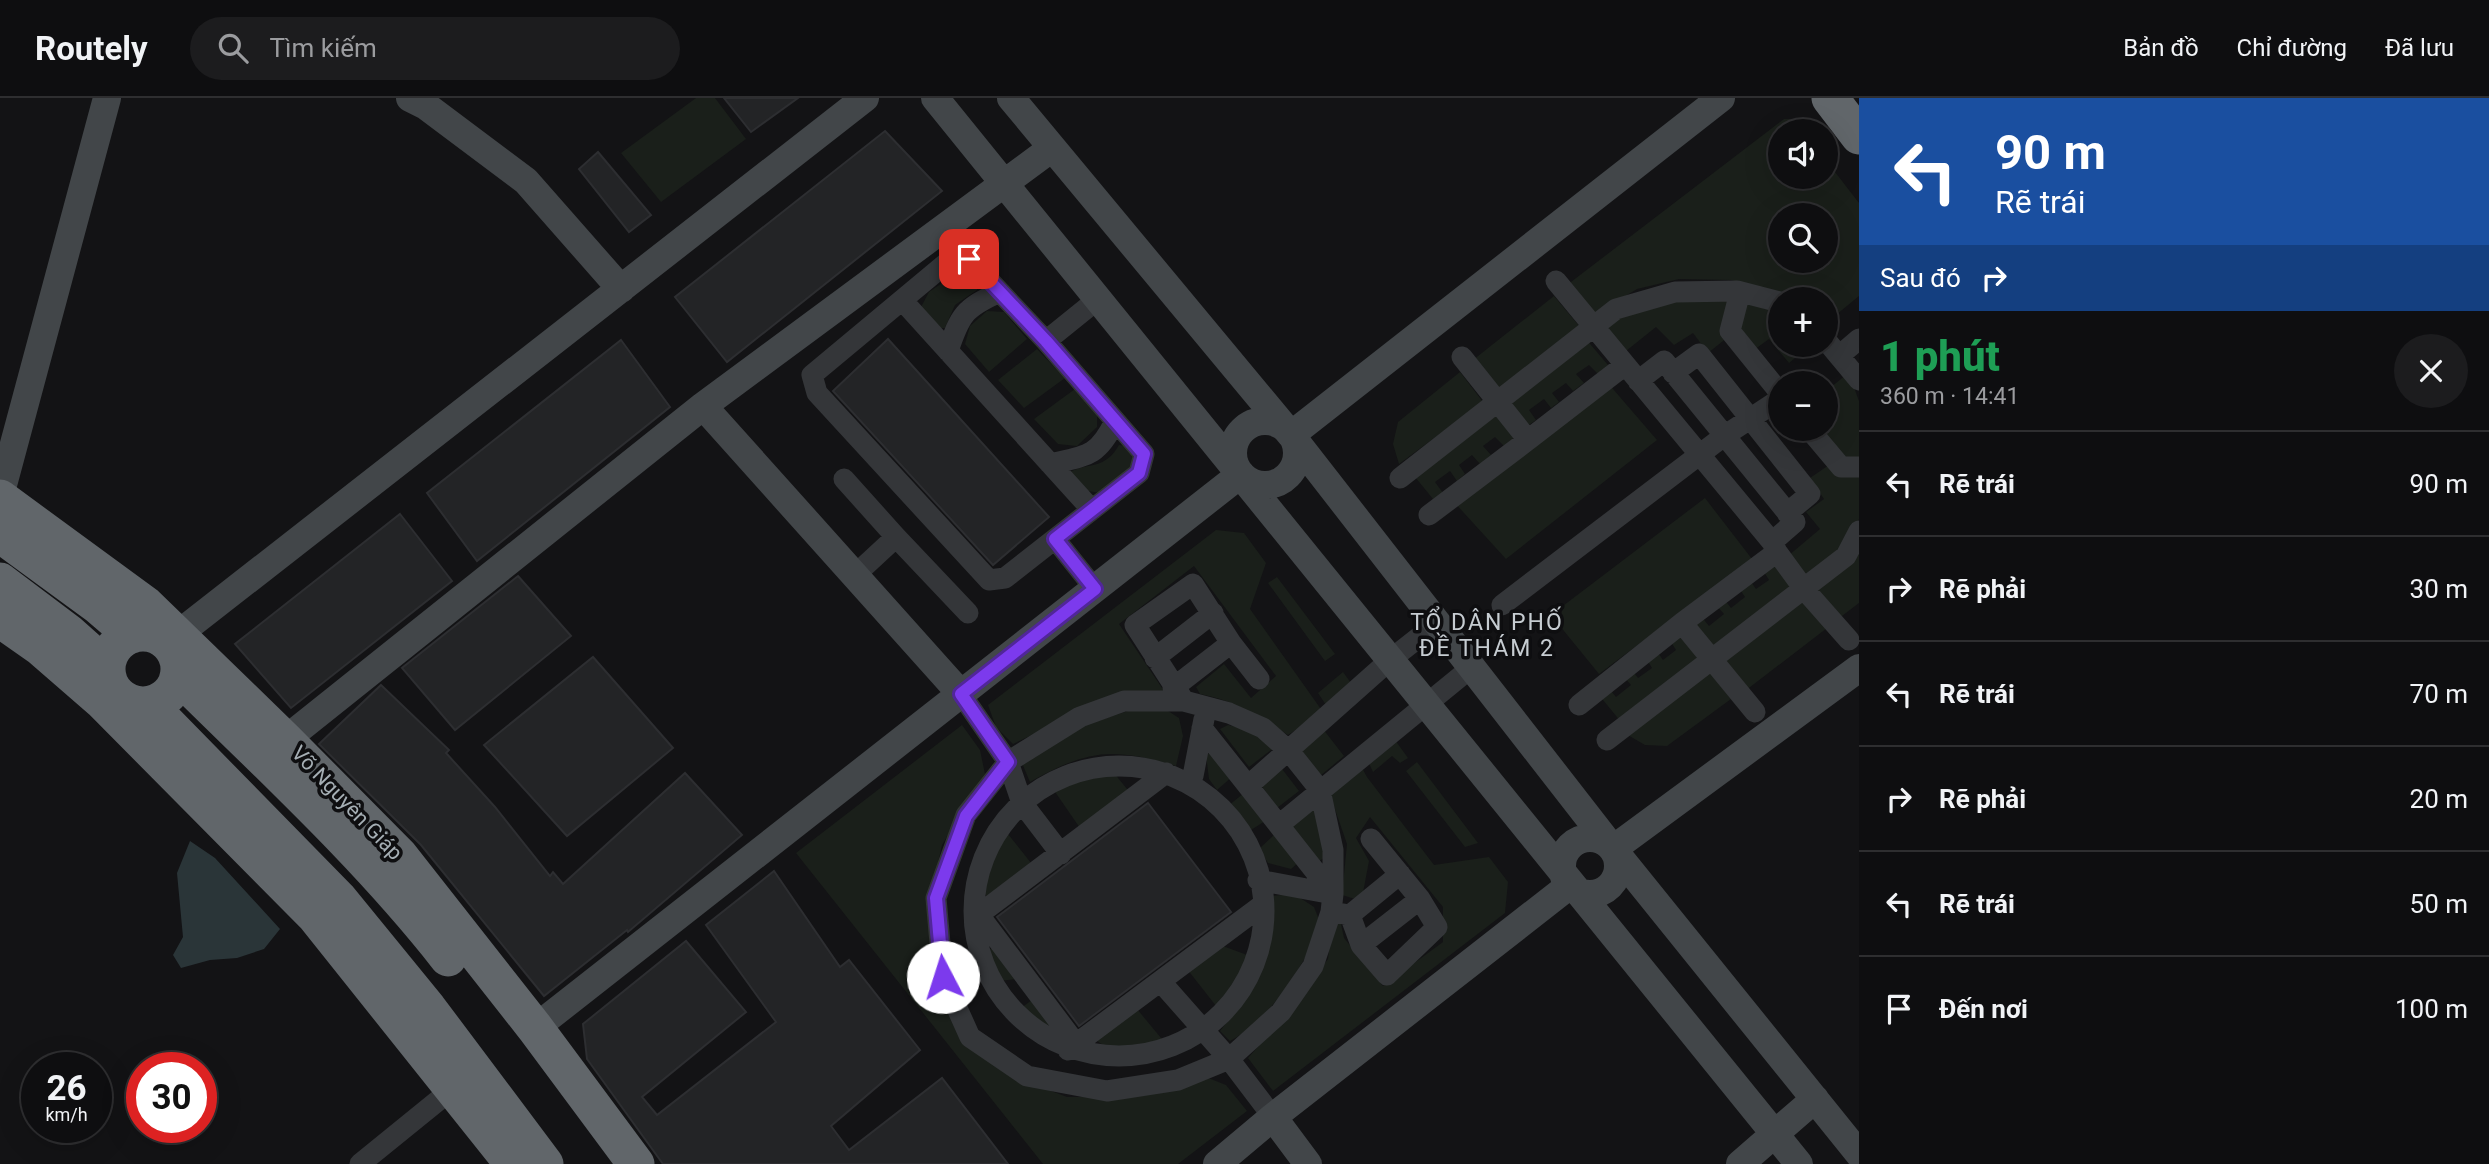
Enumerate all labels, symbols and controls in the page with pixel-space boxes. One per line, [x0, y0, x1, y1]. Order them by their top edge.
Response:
search box [190, 17, 680, 80]
text: Routely [35, 29, 148, 68]
icon: search [214, 29, 252, 67]
text: Tìm kiếm [270, 33, 377, 63]
text: Bản đồ [2123, 34, 2199, 62]
text: Chỉ đường [2237, 34, 2347, 62]
text: Đã lưu [2385, 34, 2454, 62]
map controls [1768, 119, 1838, 441]
button: sound [1768, 119, 1838, 189]
text: 90 m [1995, 124, 2106, 181]
icon: left [1880, 126, 1971, 217]
text: Rẽ trái [1995, 183, 2086, 221]
button: search [1768, 203, 1838, 273]
pin [939, 229, 999, 289]
icon: arrive [950, 240, 988, 278]
icon: right [1975, 259, 2013, 297]
text: Sau đó [1880, 263, 1961, 293]
button: + [1768, 287, 1838, 357]
text: 1 phút [1880, 332, 2000, 381]
button: close [2394, 334, 2468, 408]
button: − [1768, 371, 1838, 441]
text: 360 m · 14:41 [1880, 383, 2019, 410]
icon: left [1880, 465, 1918, 503]
text: Rẽ trái [1939, 469, 2015, 499]
text: 90 m [2410, 469, 2468, 499]
icon: right [1880, 570, 1918, 608]
text: Rẽ phải [1939, 574, 2026, 604]
text: 30 m [2410, 574, 2468, 604]
district label: TỔ DÂN PHỐ ĐỀ THÁM 2 [1410, 606, 1564, 662]
icon: left [1880, 675, 1918, 713]
text: Rẽ trái [1939, 679, 2015, 709]
text: 70 m [2410, 679, 2468, 709]
street label: Võ Nguyên Giáp [287, 741, 407, 865]
icon: right [1880, 780, 1918, 818]
text: Rẽ phải [1939, 784, 2026, 814]
text: 20 m [2410, 784, 2468, 814]
icon: left [1880, 885, 1918, 923]
text: Rẽ trái [1939, 889, 2015, 919]
text: 50 m [2410, 889, 2468, 919]
position arrow [906, 940, 980, 1014]
icon: arrive [1880, 990, 1918, 1028]
text: Đến nơi [1939, 994, 2028, 1024]
text: 100 m [2395, 994, 2468, 1024]
speed limit sign: 30 [126, 1052, 217, 1143]
text: 26 [46, 1068, 87, 1109]
text: km/h [45, 1104, 88, 1125]

